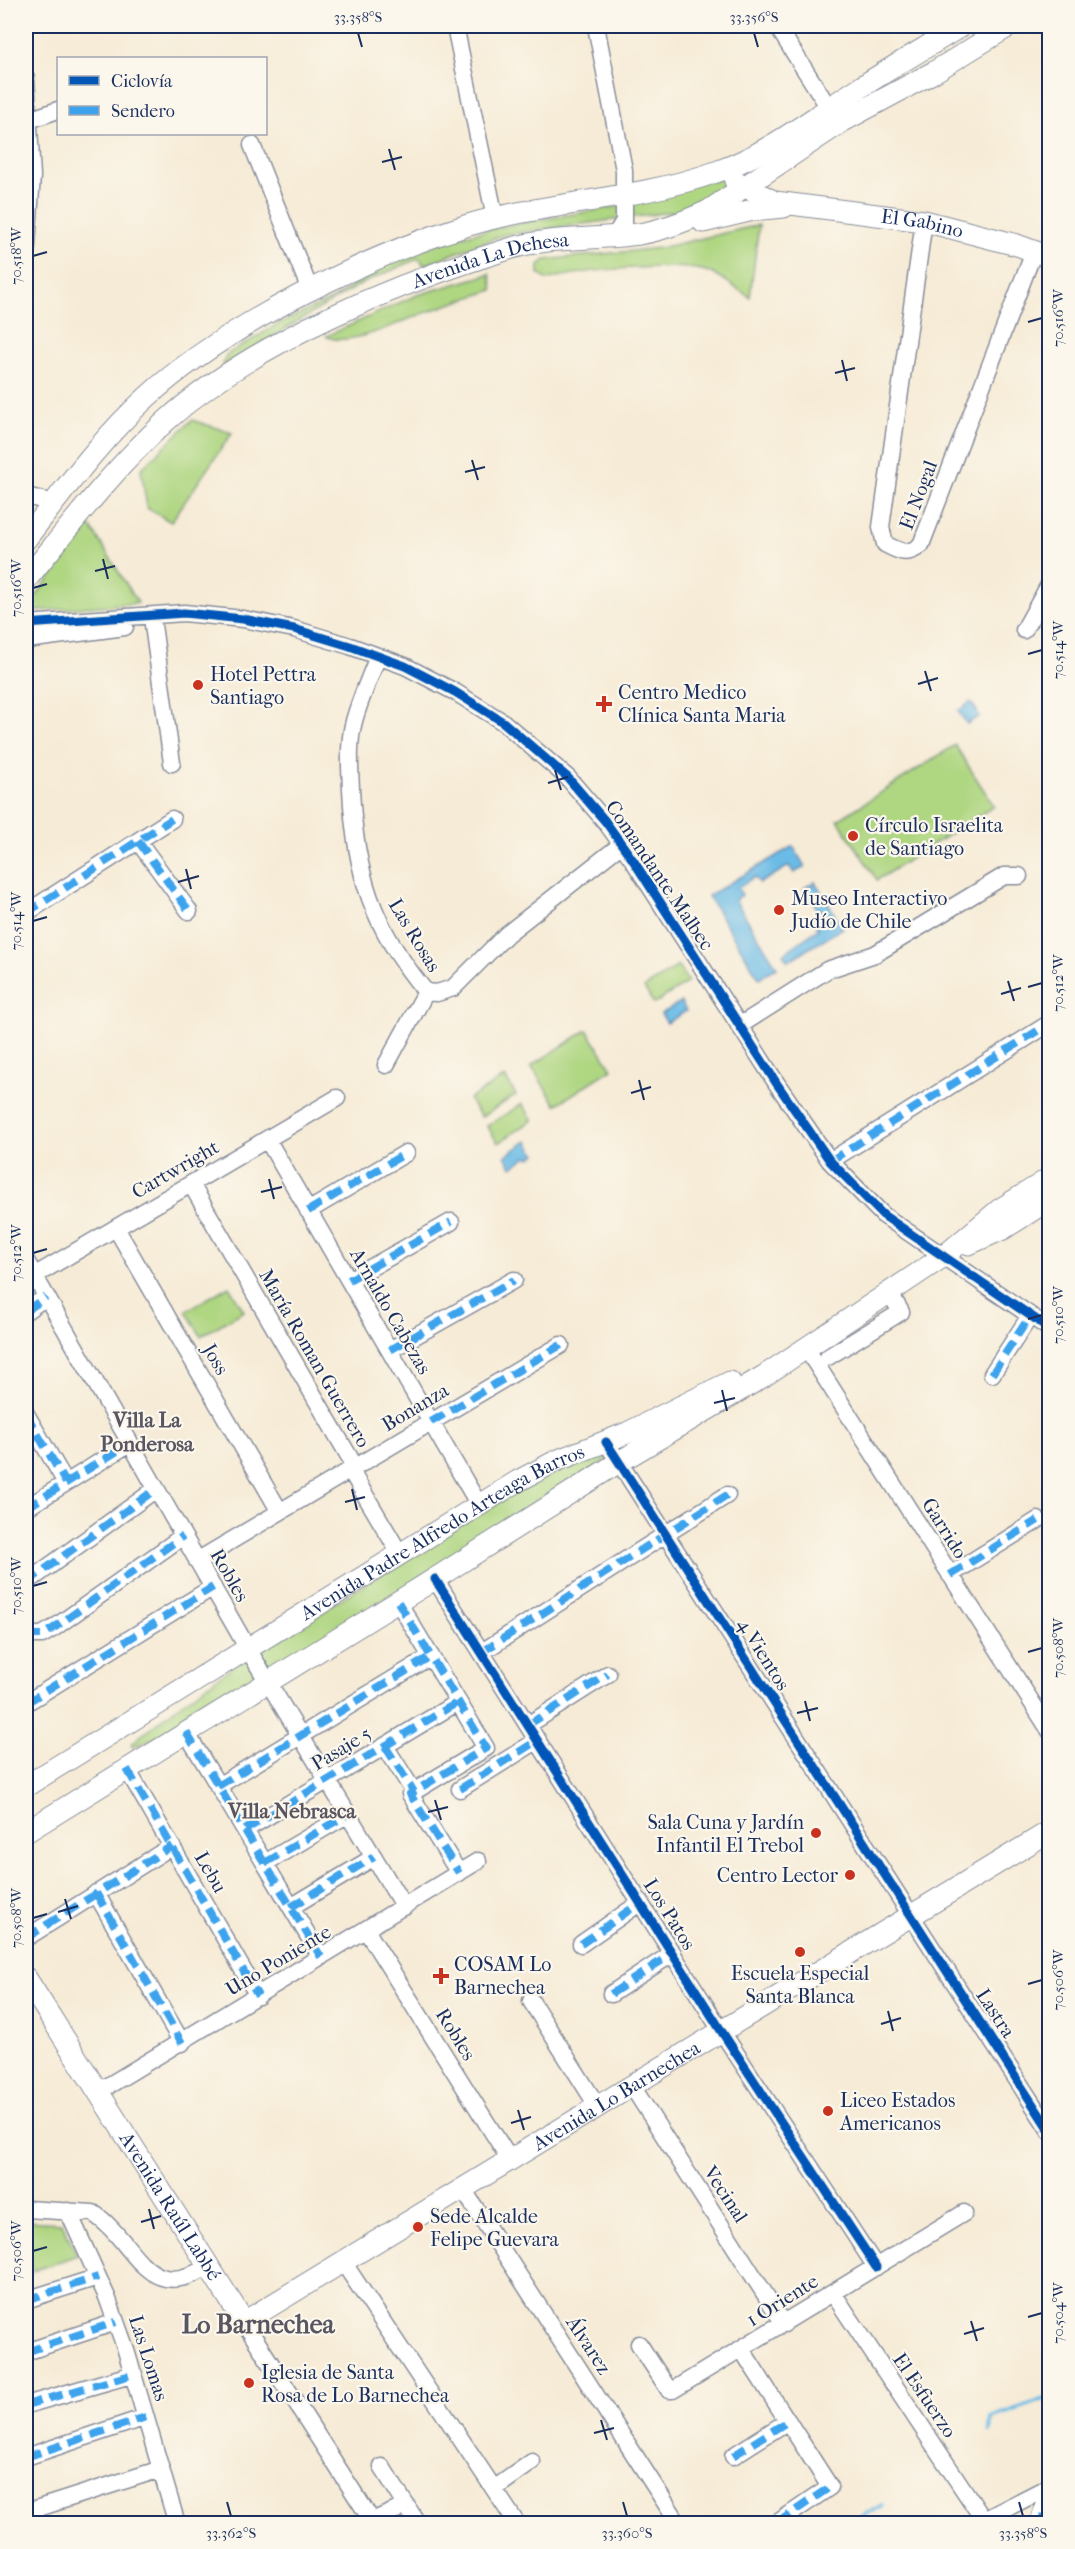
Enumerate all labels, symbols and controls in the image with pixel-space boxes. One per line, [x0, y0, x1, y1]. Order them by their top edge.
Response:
text: 33.358°S [334, 8, 383, 26]
text: 33.356°S [729, 8, 779, 26]
legend [57, 57, 267, 135]
text: Ciclovía [111, 71, 173, 92]
text: Sendero [111, 101, 175, 122]
street label: El Gabino [880, 205, 966, 243]
text: 70.518°W [7, 226, 25, 285]
street label: Avenida La Dehesa [408, 228, 570, 294]
text: 70.516°W [1049, 288, 1067, 347]
street label: El Nogal [895, 457, 942, 533]
text: 70.516°W [7, 558, 25, 617]
text: 70.514°W [1049, 619, 1067, 679]
place label: Hotel Pettra Santiago [210, 663, 317, 709]
marker: Hotel Pettra Santiago [191, 678, 205, 692]
place label: Centro Medico Clínica Santa Maria [618, 681, 786, 727]
marker: Centro Medico Clínica Santa Maria [595, 695, 613, 713]
street label: Comandante Malbec [601, 796, 718, 955]
place label: Círculo Israelita de Santiago [865, 814, 1004, 860]
marker: Círculo Israelita de Santiago [846, 829, 860, 843]
place label: Museo Interactivo Judío de Chile [789, 887, 947, 933]
text: 70.514°W [7, 890, 25, 950]
street label: Las Rosas [384, 894, 445, 976]
marker: Museo Interactivo Judío de Chile [772, 903, 786, 917]
text: 70.512°W [1049, 953, 1067, 1012]
street label: Cartwright [128, 1135, 223, 1204]
text: 70.512°W [7, 1223, 25, 1282]
street label: Arnaldo Cabezas [345, 1243, 436, 1378]
street label: María Roman Guerrero [254, 1265, 375, 1452]
text: 70.510°W [1049, 1285, 1067, 1344]
street label: Joss [197, 1338, 234, 1379]
street label: Bonanza [378, 1378, 453, 1436]
district label: Villa La Ponderosa [100, 1408, 195, 1456]
street label: Avenida Padre Alfredo Arteaga Barros [296, 1440, 588, 1626]
street label: Garrido [917, 1494, 972, 1563]
street label: Robles [205, 1545, 254, 1606]
text: 70.510°W [7, 1556, 25, 1615]
street label: 4 Vientos [732, 1614, 795, 1695]
text: 70.508°W [1049, 1617, 1067, 1678]
street label: Pasaje 5 [307, 1722, 375, 1775]
district label: Villa Nebrasca [227, 1799, 357, 1823]
place label: Sala Cuna y Jardín Infantil El Trebol [647, 1811, 804, 1857]
marker: Sala Cuna y Jardín Infantil El Trebol [809, 1826, 823, 1840]
street label: Lebu [190, 1848, 232, 1898]
place label: Centro Lector [717, 1864, 838, 1887]
marker: Centro Lector [843, 1868, 857, 1882]
street label: Los Patos [639, 1874, 700, 1954]
text: 70.508°W [7, 1887, 25, 1948]
street label: Uno Poniente [221, 1920, 335, 2001]
marker: Escuela Especial Santa Blanca [793, 1945, 807, 1959]
text: 70.506°W [1049, 1948, 1067, 2010]
place label: COSAM Lo Barnechea [454, 1953, 552, 1999]
place label: Escuela Especial Santa Blanca [731, 1962, 870, 2008]
marker: COSAM Lo Barnechea [432, 1967, 450, 1985]
street label: Lastra [971, 1985, 1020, 2043]
street label: Robles [431, 2004, 481, 2065]
street label: Avenida Lo Barnechea [528, 2036, 705, 2156]
place label: Liceo Estados Americanos [839, 2089, 955, 2135]
marker: Liceo Estados Americanos [821, 2104, 835, 2118]
street label: Avenida Raúl Labbé [114, 2127, 226, 2285]
street label: Vecinal [698, 2161, 753, 2227]
place label: Sede Alcalde Felipe Guevara [430, 2205, 560, 2251]
text: 70.506°W [7, 2219, 25, 2281]
marker: Sede Alcalde Felipe Guevara [411, 2220, 425, 2234]
street label: 1 Oriente [742, 2269, 822, 2331]
text: 70.504°W [1049, 2281, 1067, 2344]
district label: Lo Barnechea [181, 2309, 336, 2340]
street label: Álvarez [561, 2311, 617, 2379]
street label: Las Lomas [124, 2313, 173, 2404]
street label: El Esfuerzo [888, 2349, 961, 2442]
place label: Iglesia de Santa Rosa de Lo Barnechea [261, 2361, 450, 2407]
marker: Iglesia de Santa Rosa de Lo Barnechea [242, 2376, 256, 2390]
text: 33.362°S [206, 2524, 256, 2542]
text: 33.360°S [602, 2524, 653, 2542]
text: 33.358°S [999, 2524, 1048, 2542]

